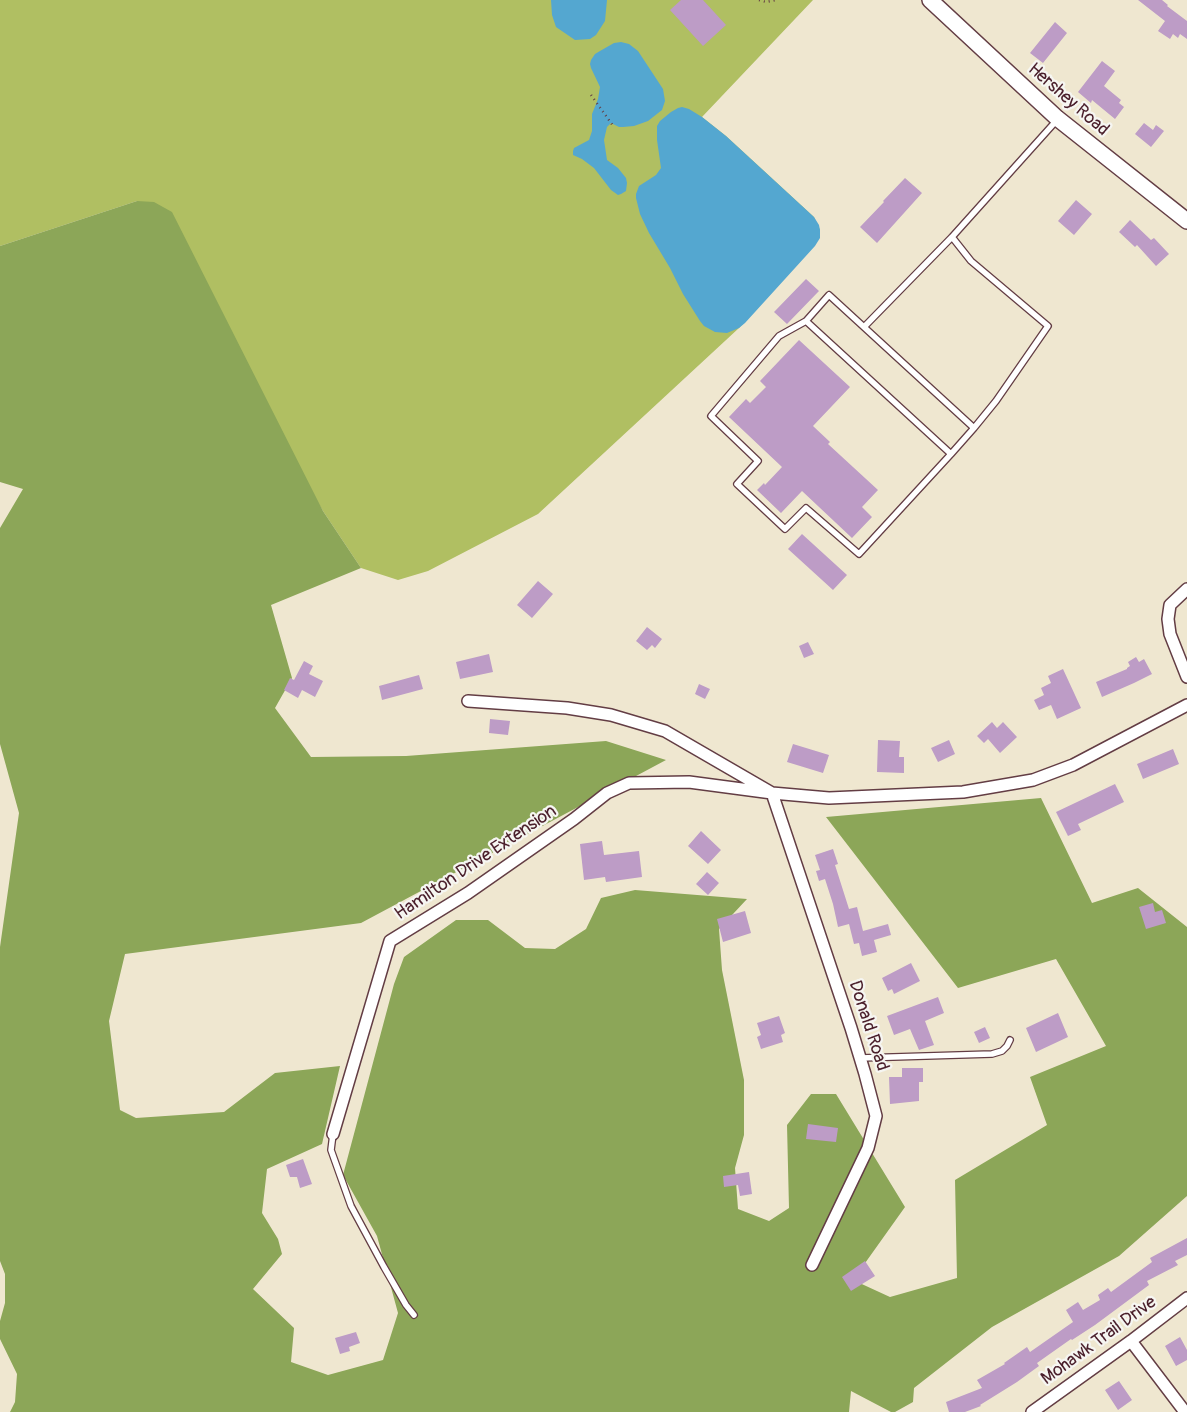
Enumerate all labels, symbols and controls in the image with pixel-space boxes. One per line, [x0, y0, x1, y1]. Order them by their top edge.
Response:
street label: Hershey Road [1023, 59, 1113, 141]
street label: Hamilton Drive Extension [391, 801, 561, 925]
street label: Donald Road [843, 978, 893, 1074]
street label: Mohawk Trail Drive [1037, 1292, 1161, 1390]

